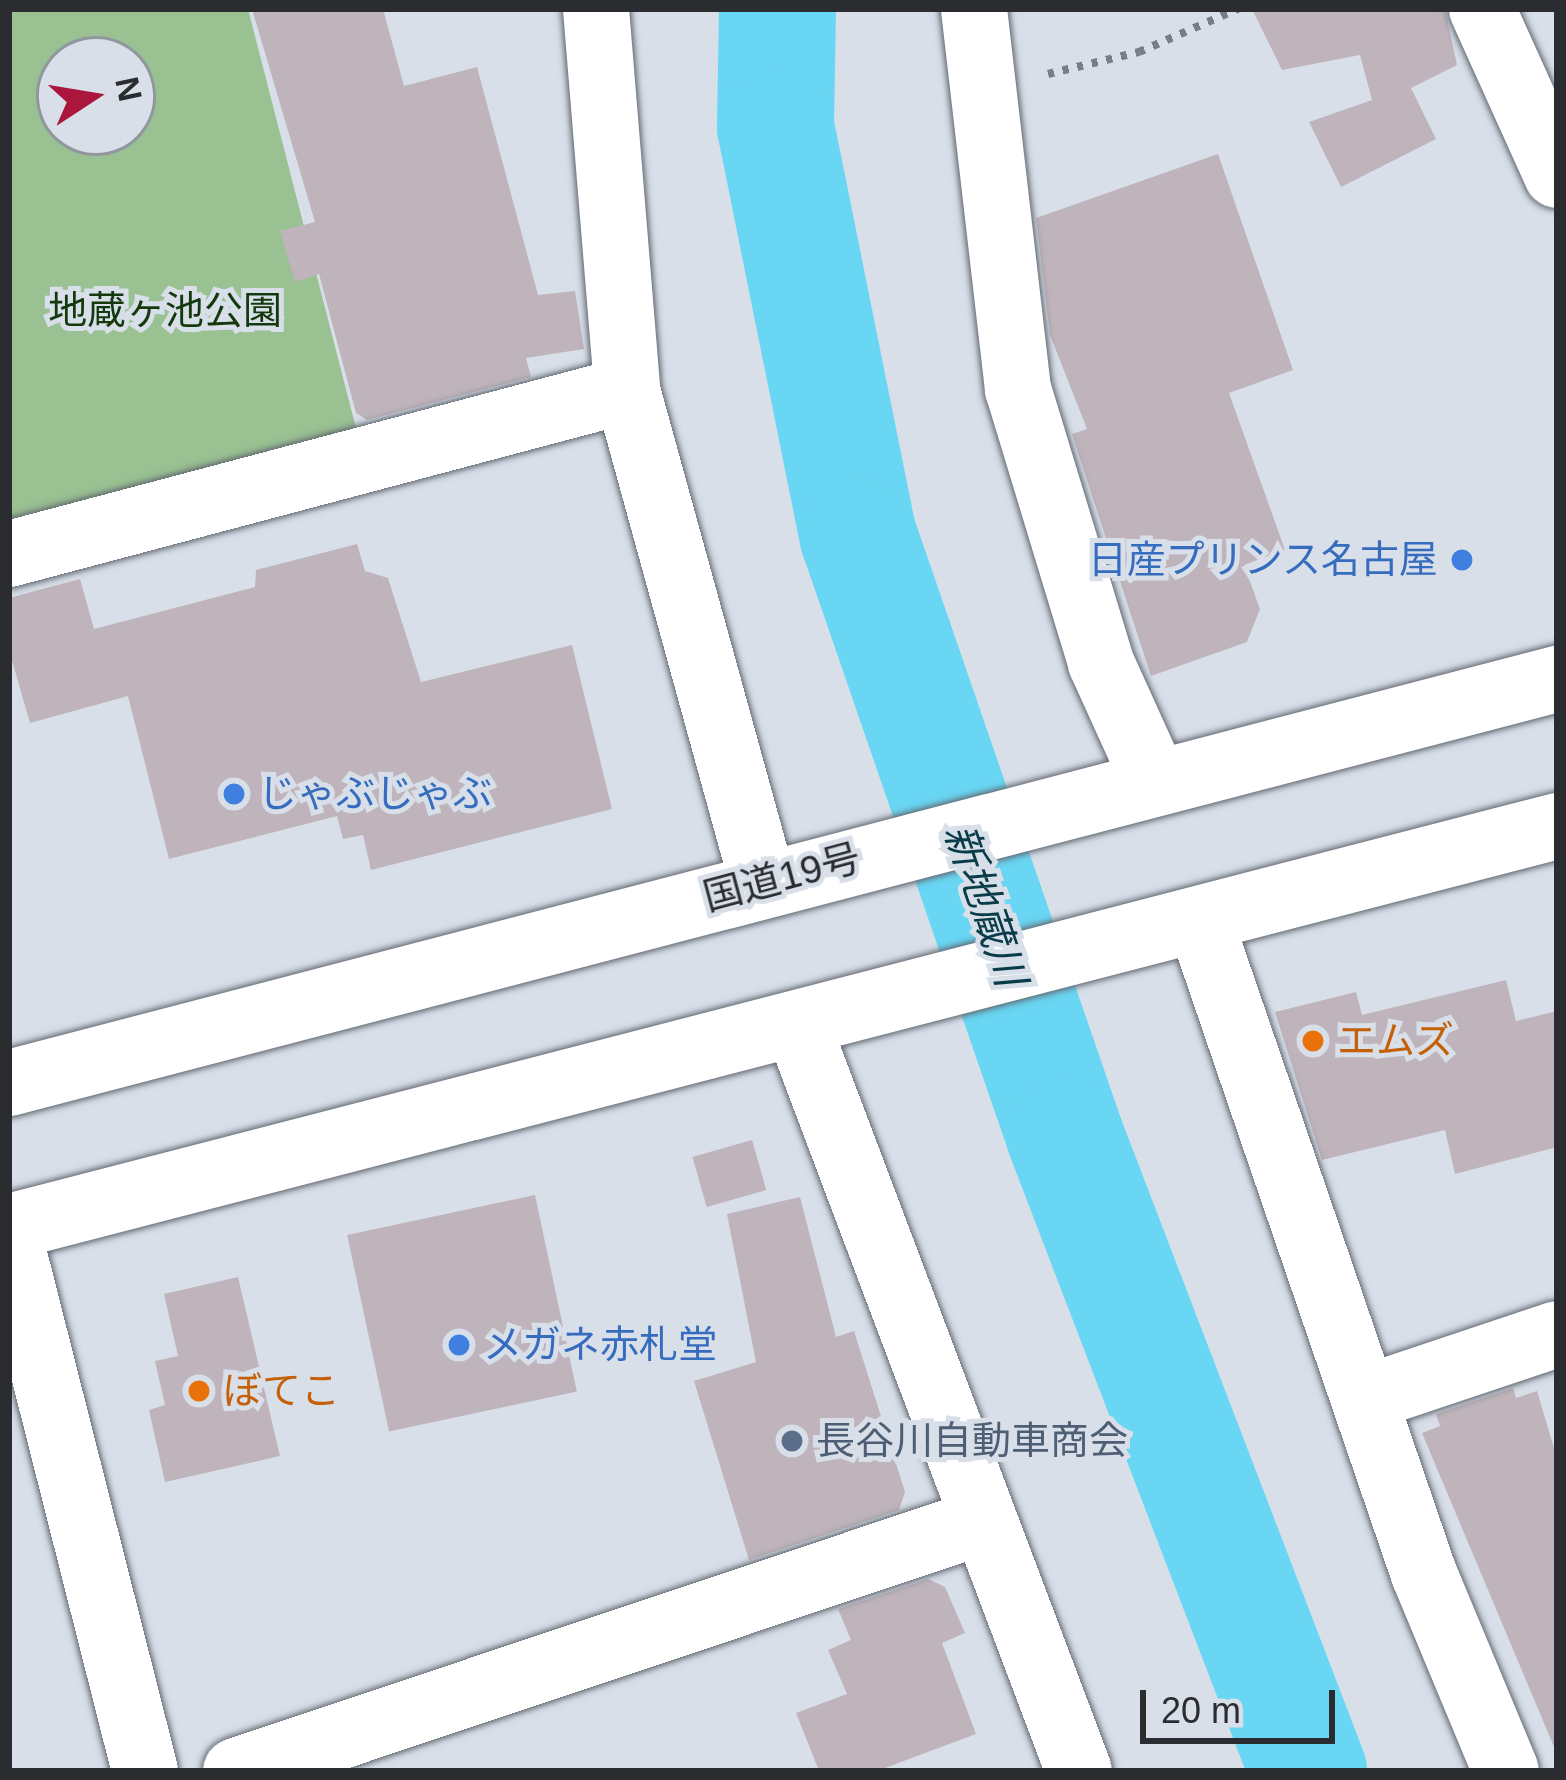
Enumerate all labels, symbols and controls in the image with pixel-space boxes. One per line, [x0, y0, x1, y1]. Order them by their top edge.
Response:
north arrow [36, 36, 156, 156]
text: N [108, 74, 149, 105]
park label: 地蔵ヶ池公園 [48, 288, 282, 334]
place label: 日産プリンス名古屋 [1087, 537, 1438, 583]
marker: 日産プリンス名古屋 [1449, 547, 1475, 573]
place label: じゃぶじゃぶ [258, 771, 492, 817]
marker: じゃぶじゃぶ [221, 781, 247, 807]
water label: 新地蔵川 [934, 817, 1036, 993]
street label: 国道19号 [698, 835, 866, 921]
place label: エムズ [1337, 1018, 1454, 1064]
marker: エムズ [1300, 1028, 1326, 1054]
place label: メガネ赤札堂 [483, 1322, 717, 1368]
marker: メガネ赤札堂 [446, 1332, 472, 1358]
place label: ぼてこ [223, 1368, 340, 1414]
marker: ぼてこ [186, 1378, 212, 1404]
place label: 長谷川自動車商会 [816, 1418, 1128, 1464]
marker: 長谷川自動車商会 [779, 1428, 805, 1454]
scale bar [1146, 1666, 1341, 1740]
text: 20 m [1161, 1690, 1241, 1731]

